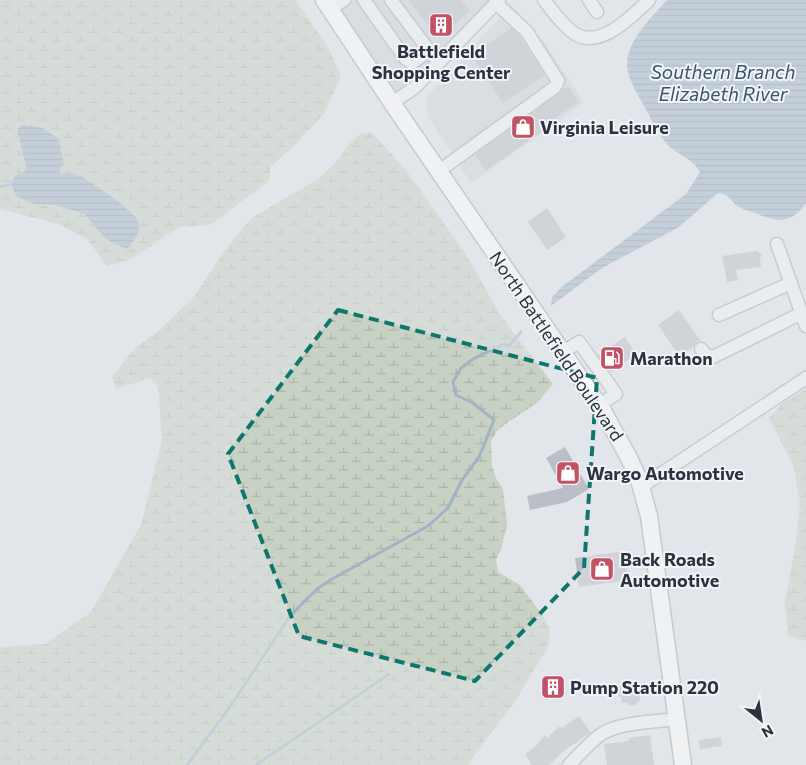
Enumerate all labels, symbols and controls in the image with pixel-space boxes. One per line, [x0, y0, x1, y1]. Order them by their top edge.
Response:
building icon: Battlefield Shopping Center [428, 12, 454, 38]
place label: Battlefield Shopping Center [372, 40, 511, 83]
water label: Southern Branch Elizabeth River [651, 60, 795, 105]
shop icon: Virginia Leisure [510, 114, 536, 140]
place label: Virginia Leisure [540, 116, 669, 138]
street label: North Battlefield Boulevard [485, 247, 629, 445]
fuel station icon: Marathon [599, 345, 625, 371]
place label: Marathon [630, 347, 713, 369]
shop icon: Wargo Automotive [555, 460, 581, 486]
place label: Wargo Automotive [586, 462, 744, 484]
place label: Back Roads Automotive [620, 548, 719, 591]
shop icon: Back Roads Automotive [589, 556, 615, 582]
building icon: Pump Station 220 [540, 674, 566, 700]
place label: Pump Station 220 [570, 676, 719, 698]
north arrow [736, 695, 786, 745]
text: N [759, 722, 777, 742]

